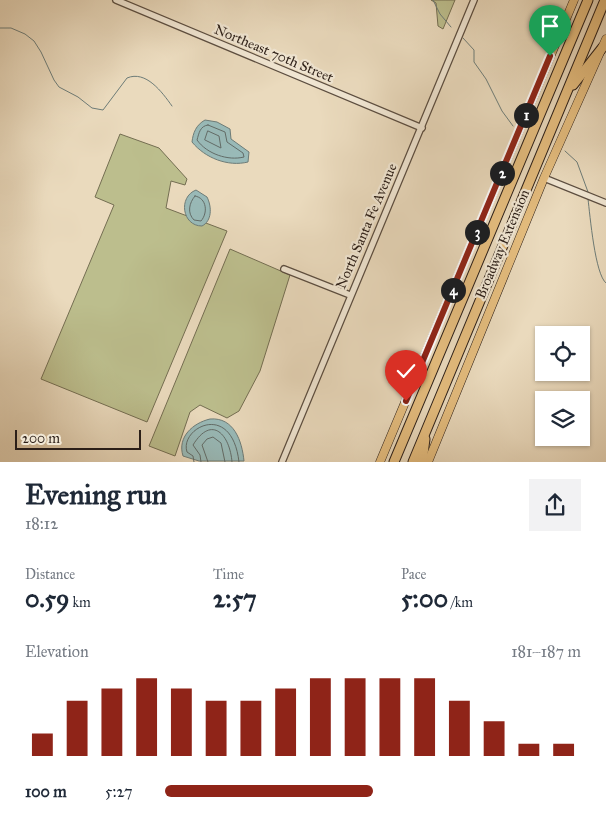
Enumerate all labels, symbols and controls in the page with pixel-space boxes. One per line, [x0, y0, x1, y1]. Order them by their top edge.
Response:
pin [529, 5, 571, 56]
icon: arrive [536, 12, 564, 40]
street label: Northeast 70th Street [212, 21, 336, 86]
pin: 1 [514, 102, 538, 128]
text: 1 [524, 107, 529, 124]
pin: 2 [490, 160, 514, 186]
street label: North Santa Fe Avenue [332, 161, 401, 292]
text: 2 [499, 165, 506, 182]
street label: Broadway Extension [472, 187, 533, 301]
pin: 3 [464, 220, 490, 244]
text: 3 [475, 224, 480, 241]
pin: 4 [440, 278, 466, 302]
text: 4 [450, 282, 457, 299]
map controls [535, 326, 590, 446]
button: locate [535, 326, 590, 381]
pin [385, 350, 427, 401]
icon: check [392, 357, 420, 385]
button: layers [535, 391, 590, 446]
scale bar [15, 427, 141, 450]
text: 200 m [22, 430, 60, 447]
text: Evening run [25, 477, 167, 512]
button: share [529, 479, 581, 531]
text: 18:12 [25, 514, 58, 533]
text: Distance [25, 566, 75, 583]
text: Time [213, 566, 244, 583]
text: Pace [401, 566, 426, 583]
text: 0.59 [25, 583, 69, 614]
text: 2:57 [213, 583, 257, 614]
text: 5:00 [401, 583, 448, 614]
text: km [69, 594, 91, 611]
text: /km [448, 594, 473, 611]
text: Elevation [25, 642, 89, 661]
text: 181–187 m [511, 642, 581, 661]
text: 100 m [25, 782, 67, 801]
text: 5:27 [105, 782, 132, 801]

